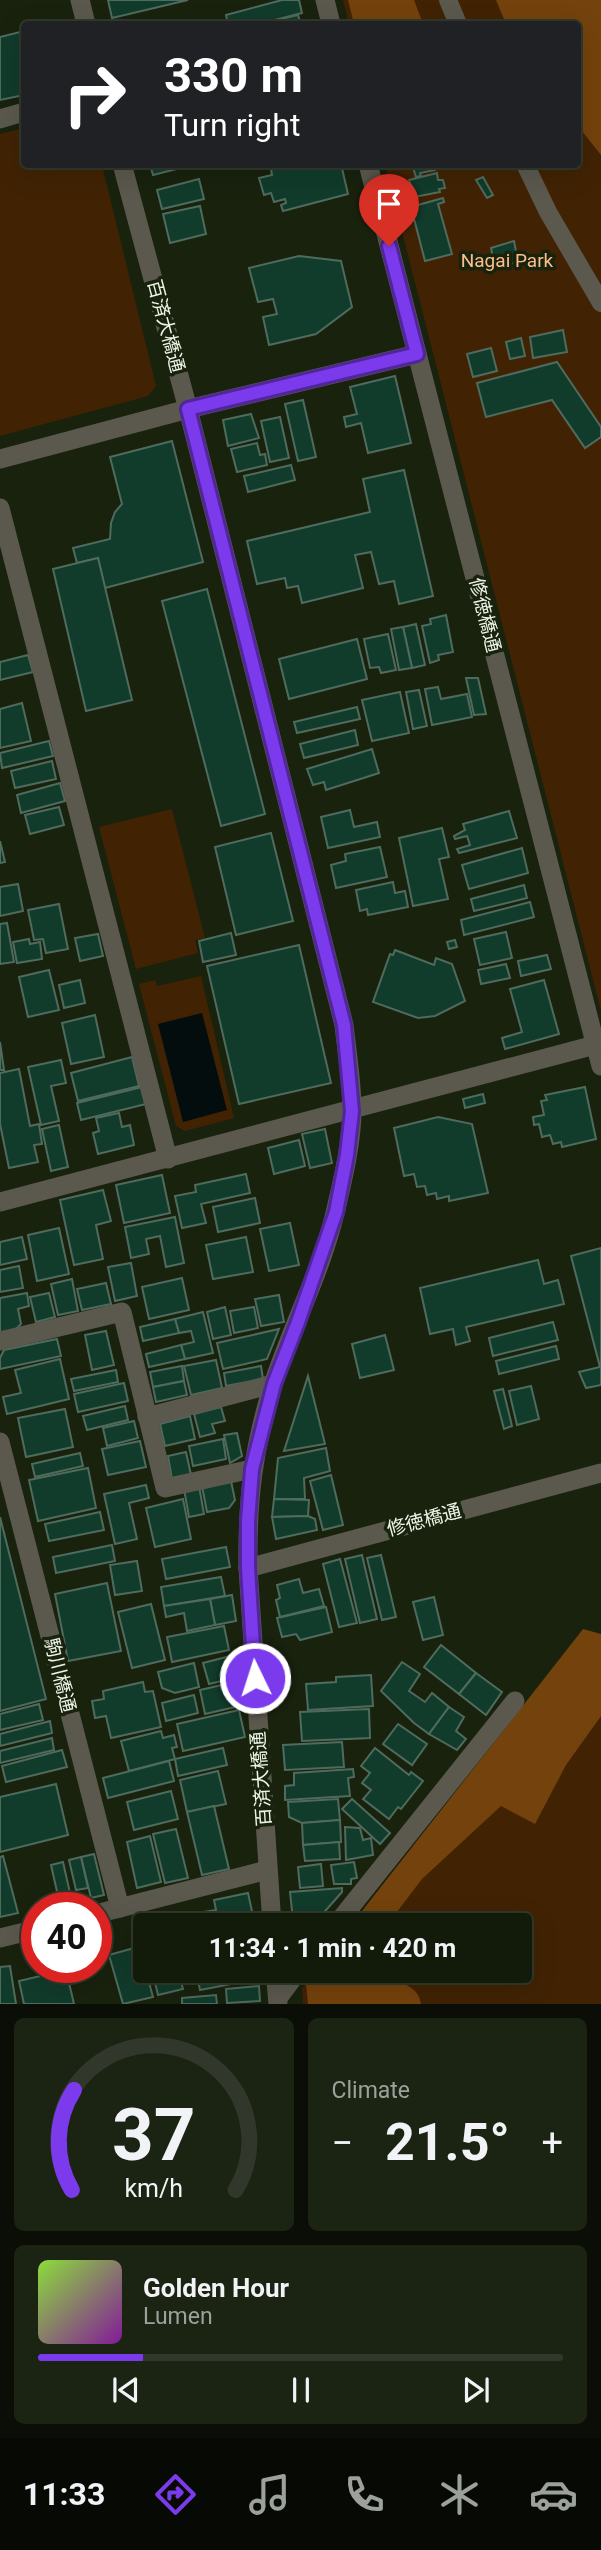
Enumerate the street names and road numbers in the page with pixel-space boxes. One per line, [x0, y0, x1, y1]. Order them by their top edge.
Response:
street label: 百済大橋通 [143, 277, 189, 375]
street label: 修徳橋通 [465, 575, 505, 655]
street label: 修徳橋通 [384, 1499, 464, 1541]
street label: 駒川橋通 [40, 1635, 80, 1715]
street label: 百済大橋通 [246, 1731, 276, 1827]

